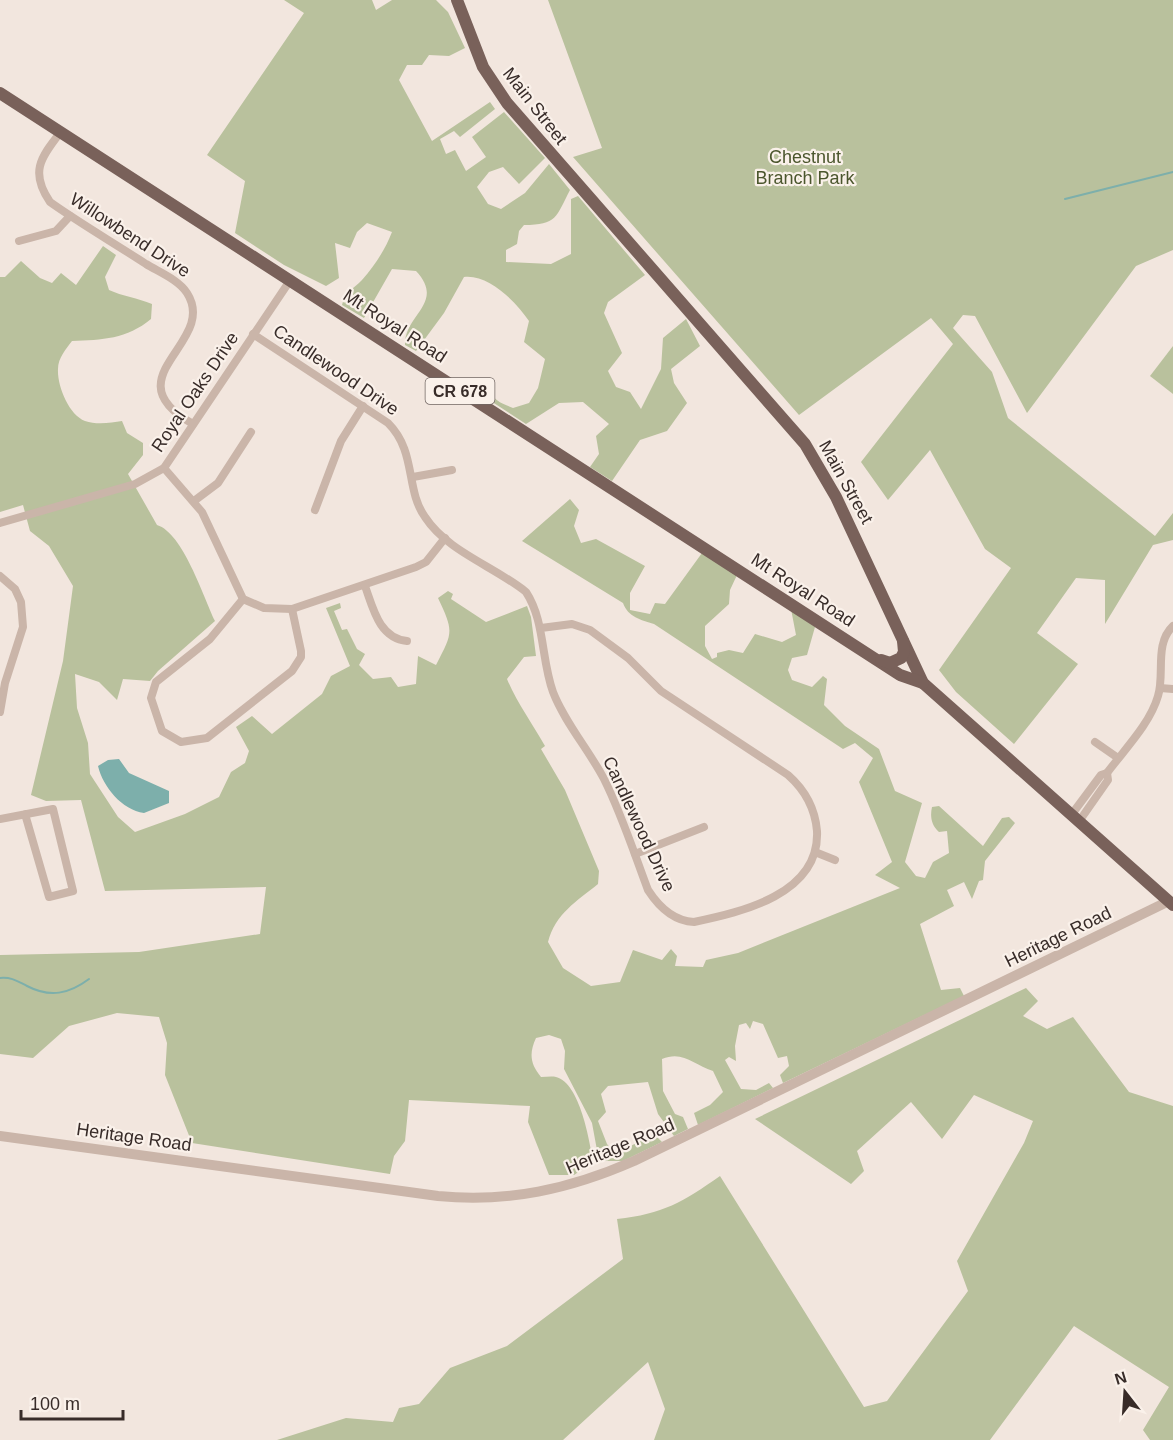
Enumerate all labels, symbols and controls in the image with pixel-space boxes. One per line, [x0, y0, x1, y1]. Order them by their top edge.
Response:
street label: Main Street [499, 64, 571, 148]
park label: Chestnut Branch Park [755, 147, 856, 188]
street label: Willowbend Drive [66, 189, 194, 281]
street label: Mt Royal Road [340, 285, 450, 367]
street label: Candlewood Drive [269, 321, 403, 419]
street label: Royal Oaks Drive [148, 328, 242, 456]
road number: CR 678 [426, 378, 494, 404]
street label: Main Street [815, 437, 877, 527]
street label: Mt Royal Road [748, 549, 858, 631]
street label: Candlewood Drive [599, 753, 679, 895]
street label: Heritage Road [1001, 903, 1115, 971]
street label: Heritage Road [563, 1114, 677, 1178]
street label: Heritage Road [75, 1119, 193, 1155]
north arrow [1095, 1362, 1155, 1422]
text: N [1113, 1368, 1129, 1388]
scale bar [21, 1383, 123, 1421]
text: 100 m [30, 1394, 80, 1414]

